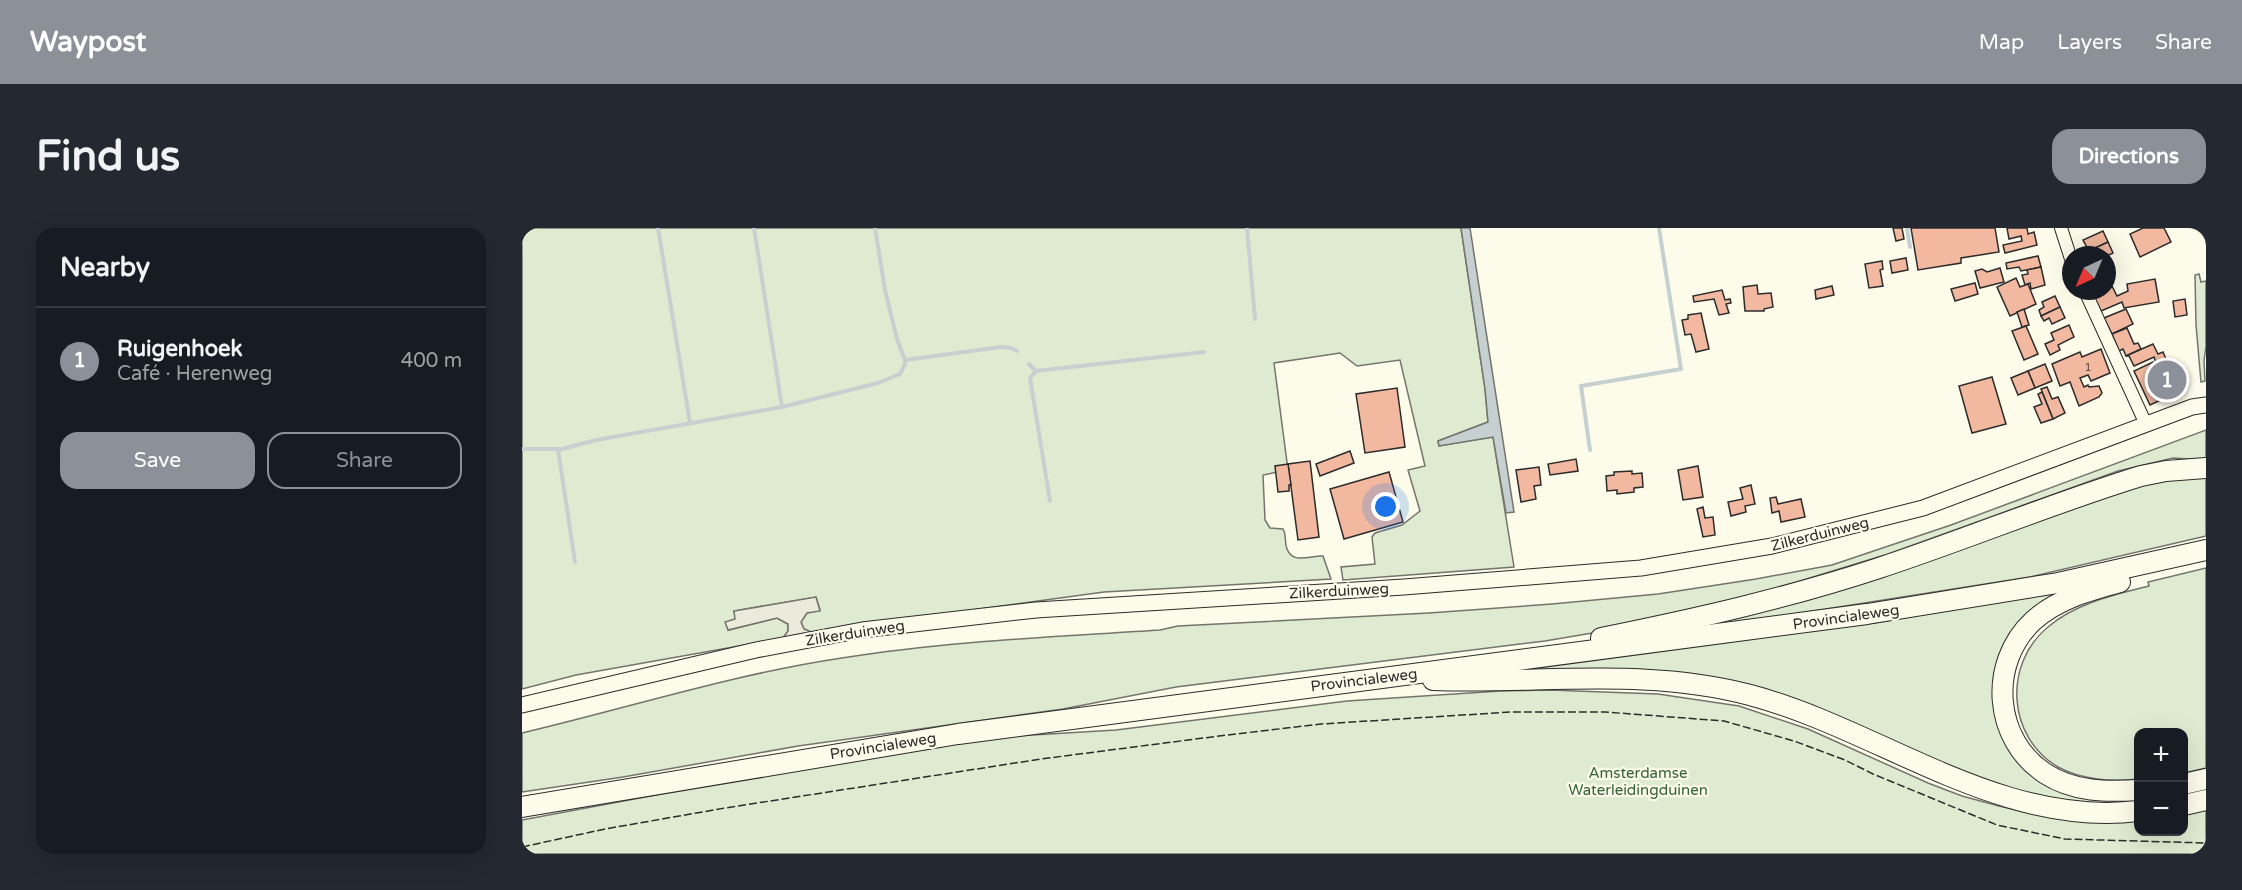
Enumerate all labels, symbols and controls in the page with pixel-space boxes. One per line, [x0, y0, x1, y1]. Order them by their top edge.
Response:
text: Waypost [30, 25, 146, 59]
text: Map [1979, 30, 2024, 55]
text: Layers [2057, 30, 2122, 55]
text: Share [2155, 30, 2212, 55]
button: Directions [2052, 129, 2206, 184]
text: Find us [36, 131, 180, 182]
north arrow [2062, 246, 2116, 300]
text: Nearby [60, 252, 150, 283]
text: Ruigenhoek [117, 336, 243, 362]
text: 1 [73, 349, 86, 373]
text: 400 m [401, 349, 462, 373]
pin: 1 [2148, 358, 2186, 402]
house number: 1 [2084, 360, 2092, 374]
text: Café · Herenweg [117, 362, 272, 386]
button: Save [60, 432, 255, 489]
button: Share [267, 432, 462, 489]
your location [1371, 492, 1400, 521]
street label: Zilkerduinweg [1769, 513, 1871, 555]
street label: Zilkerduinweg [1289, 579, 1389, 603]
street label: Provincialeweg [1792, 601, 1900, 633]
street label: Zilkerduinweg [804, 616, 906, 650]
street label: Provincialeweg [1310, 665, 1418, 695]
map controls [2134, 728, 2188, 836]
button: + [2134, 728, 2188, 782]
street label: Provincialeweg [829, 729, 937, 763]
park label: Amsterdamse Waterleidingduinen [1568, 764, 1708, 799]
button: − [2134, 782, 2188, 836]

